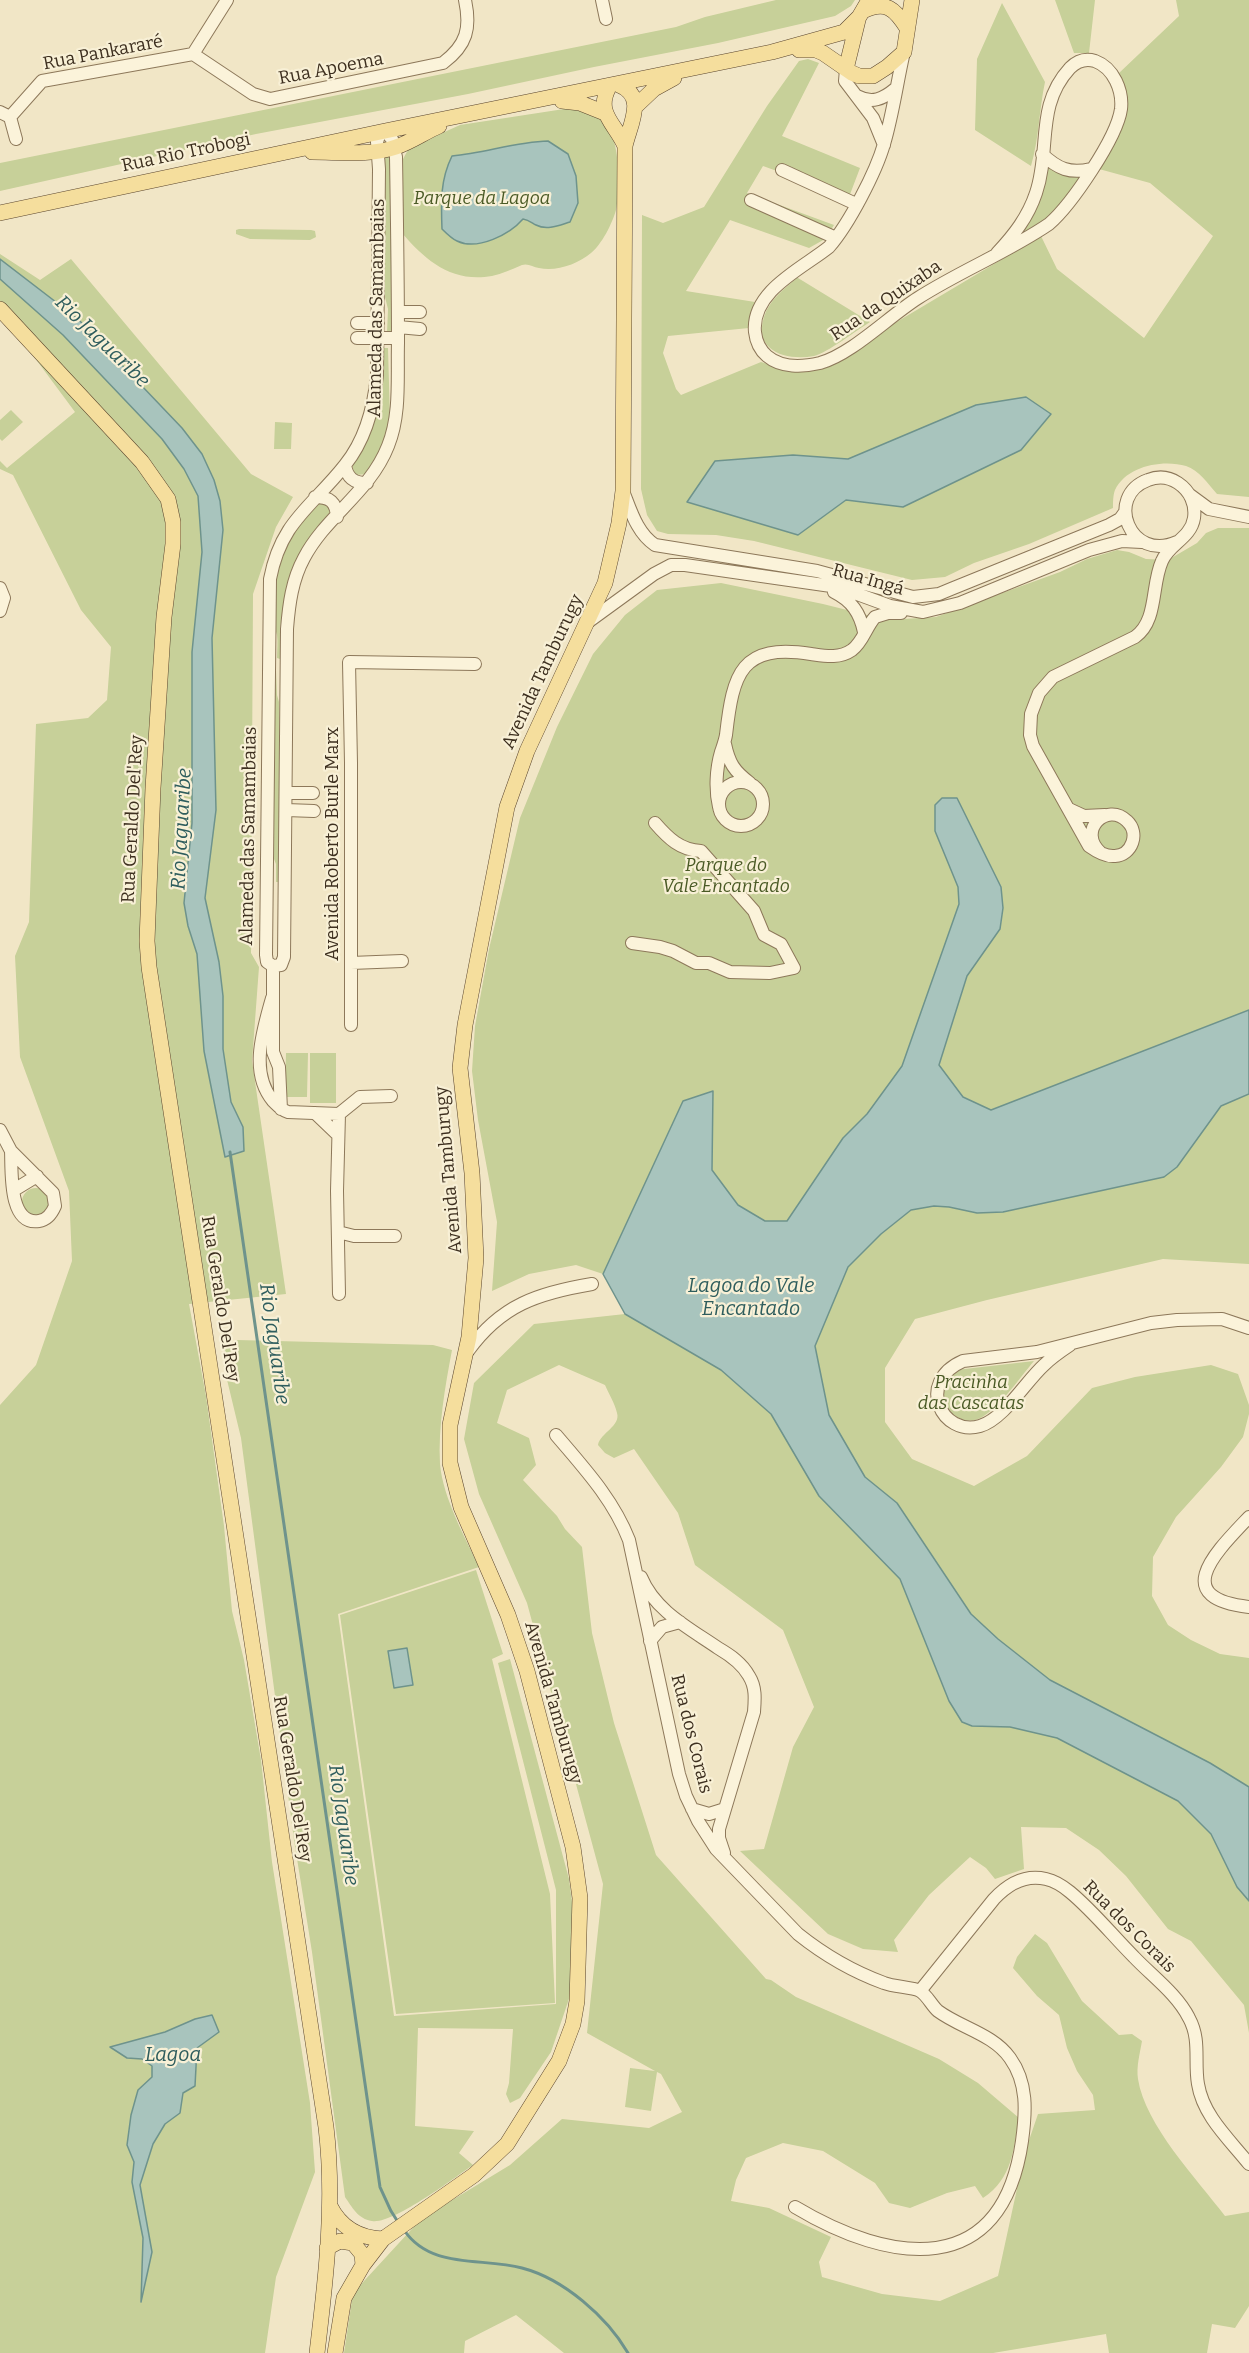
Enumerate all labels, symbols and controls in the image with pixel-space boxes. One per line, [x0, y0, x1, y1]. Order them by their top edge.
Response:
street label: Rua Pankararé [41, 31, 165, 75]
street label: Rua Apoema [277, 48, 385, 90]
street label: Rua Rio Trobogi [120, 129, 252, 177]
park label: Parque da Lagoa [414, 188, 550, 210]
street label: Alameda das Samambaias [364, 198, 390, 418]
street label: Rua da Quixaba [826, 256, 946, 346]
water label: Rio Jaguaribe [50, 291, 154, 393]
street label: Rua Ingá [830, 559, 906, 601]
street label: Avenida Tamburugy [498, 591, 588, 753]
street label: Alameda das Samambaias [236, 726, 262, 946]
street label: Avenida Roberto Burle Marx [322, 727, 344, 961]
street label: Rua Geraldo Del'Rey [118, 734, 148, 904]
water label: Rio Jaguaribe [167, 767, 197, 891]
park label: Parque do Vale Encantado [662, 855, 790, 898]
street label: Avenida Tamburugy [431, 1085, 467, 1255]
street label: Rua Geraldo Del'Rey [196, 1214, 244, 1384]
water label: Lagoa do Vale Encantado [688, 1274, 814, 1321]
water label: Rio Jaguaribe [254, 1282, 294, 1406]
park label: Pracinha das Cascatas [918, 1372, 1024, 1414]
street label: Avenida Tamburugy [519, 1619, 587, 1787]
street label: Rua dos Corais [666, 1672, 716, 1796]
street label: Rua Geraldo Del'Rey [268, 1694, 316, 1864]
water label: Rio Jaguaribe [323, 1763, 363, 1887]
street label: Rua dos Corais [1078, 1876, 1180, 1978]
water label: Lagoa [145, 2043, 201, 2067]

